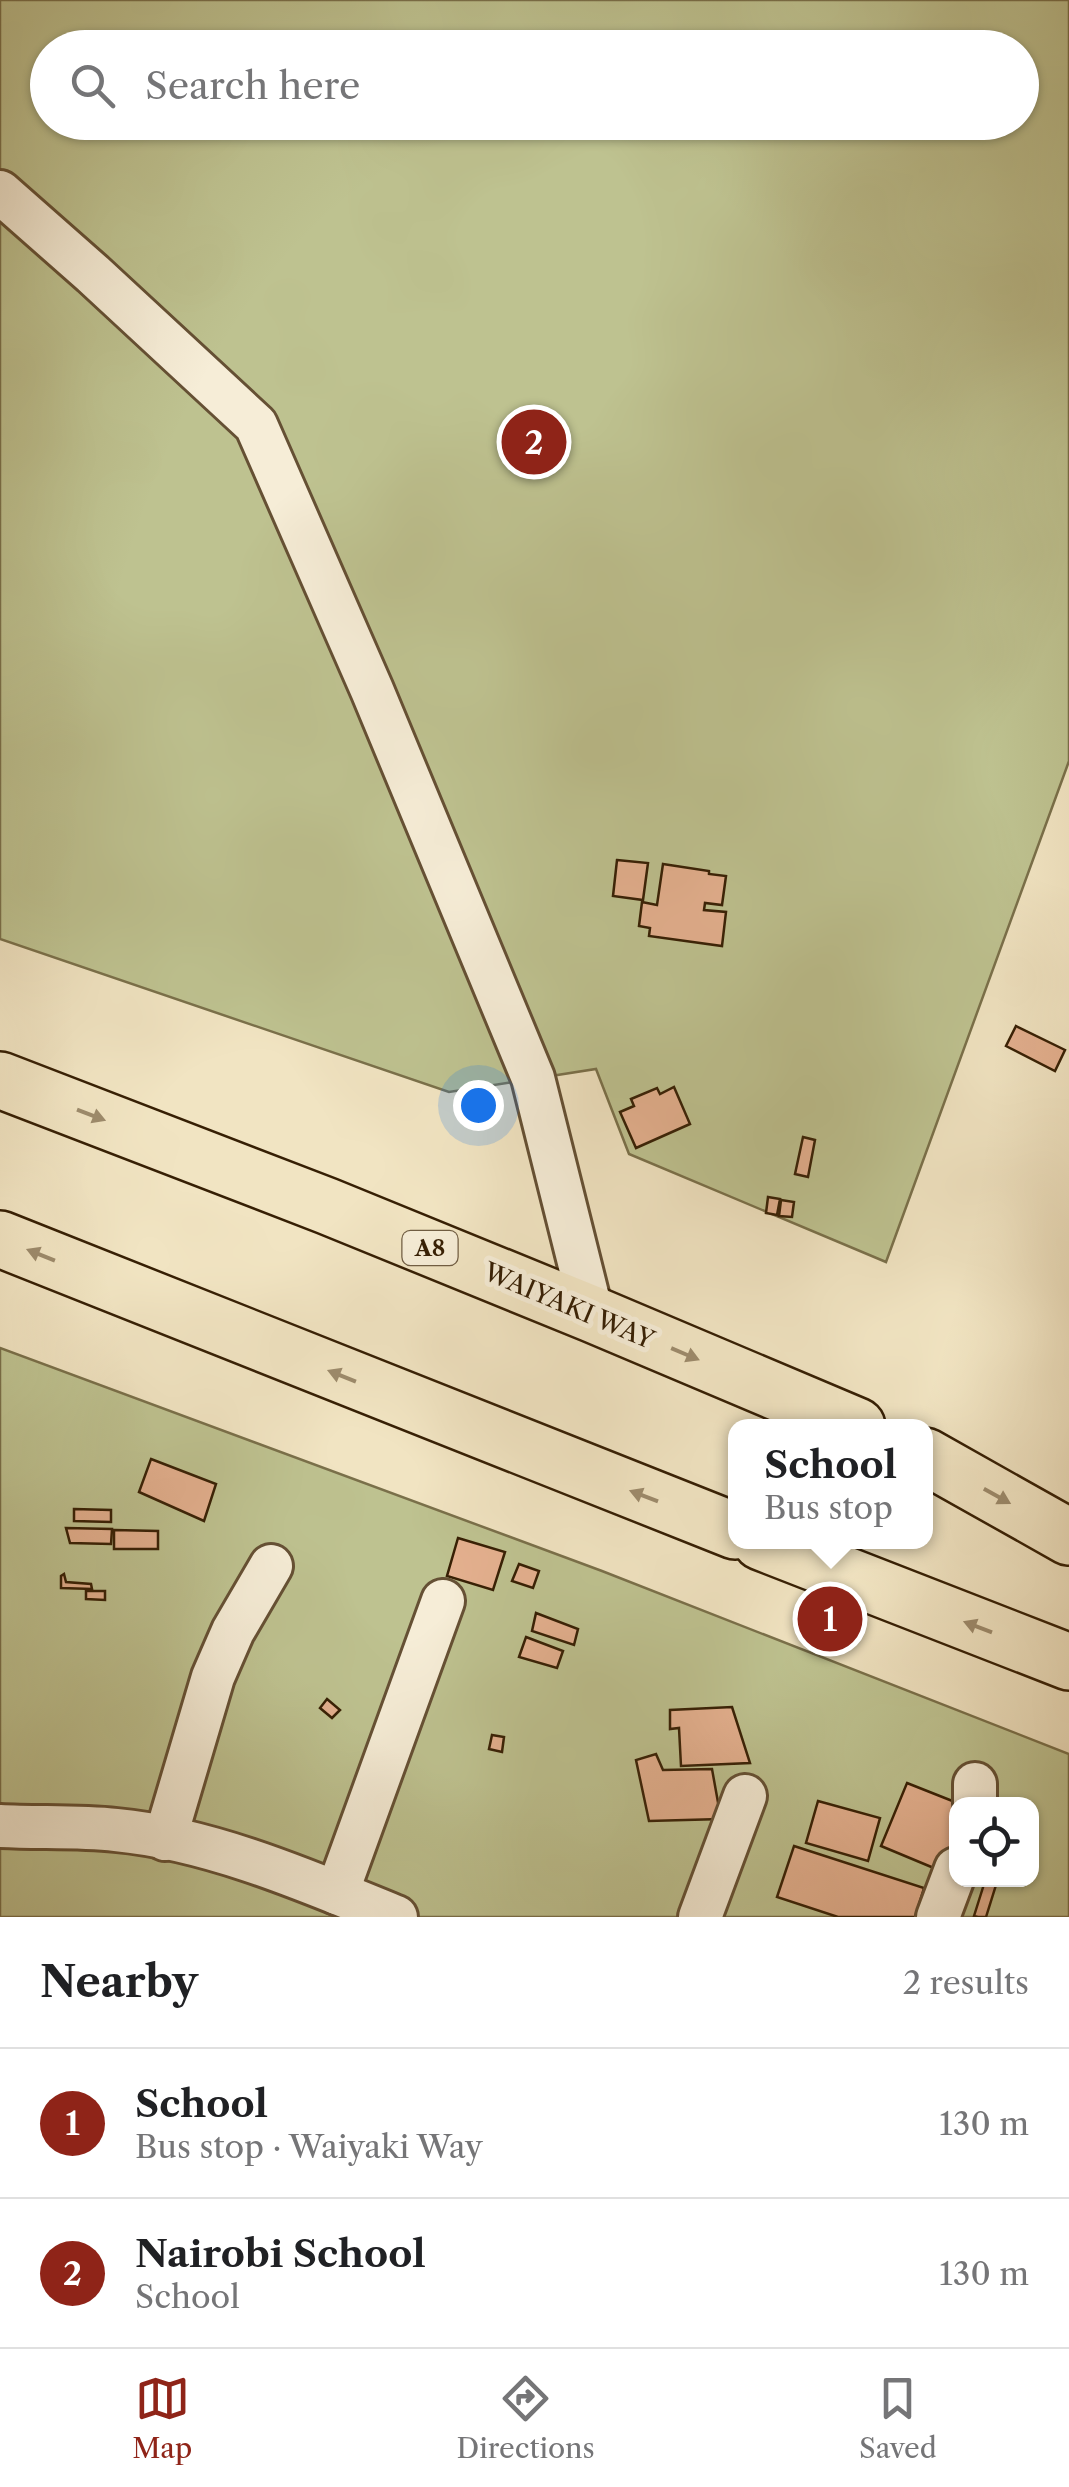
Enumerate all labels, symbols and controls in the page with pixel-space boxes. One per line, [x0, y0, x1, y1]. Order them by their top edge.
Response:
search box [30, 30, 1039, 140]
icon: search [65, 58, 120, 113]
text: Search here [145, 62, 360, 109]
pin: 2 [502, 404, 566, 480]
your location [453, 1080, 504, 1131]
one-way arrow [76, 1108, 106, 1124]
road number: A8 [402, 1231, 458, 1265]
one-way arrow [25, 1246, 55, 1262]
street label: WAIYAKI WAY [478, 1256, 660, 1356]
one-way arrow [670, 1346, 700, 1362]
one-way arrow [327, 1367, 357, 1383]
popup [728, 1419, 933, 1549]
text: School [764, 1441, 897, 1488]
one-way arrow [983, 1487, 1011, 1505]
one-way arrow [629, 1488, 659, 1503]
text: Bus stop [764, 1488, 893, 1527]
pin: 1 [798, 1582, 862, 1656]
one-way arrow [963, 1618, 993, 1634]
map controls [949, 1797, 1039, 1887]
button: locate [949, 1797, 1039, 1887]
text: Nearby [40, 1956, 198, 2008]
text: 2 results [903, 1963, 1029, 2002]
text: School [135, 2080, 268, 2127]
text: 1 [65, 2104, 80, 2143]
text: 130 m [939, 2104, 1029, 2143]
text: Bus stop · Waiyaki Way [135, 2127, 483, 2166]
text: Nairobi School [135, 2230, 426, 2277]
text: 2 [63, 2254, 82, 2293]
text: 130 m [939, 2254, 1029, 2293]
text: School [135, 2277, 240, 2316]
tab: Map [132, 2371, 192, 2465]
tab: Directions [456, 2371, 595, 2465]
tab: Saved [859, 2371, 937, 2465]

